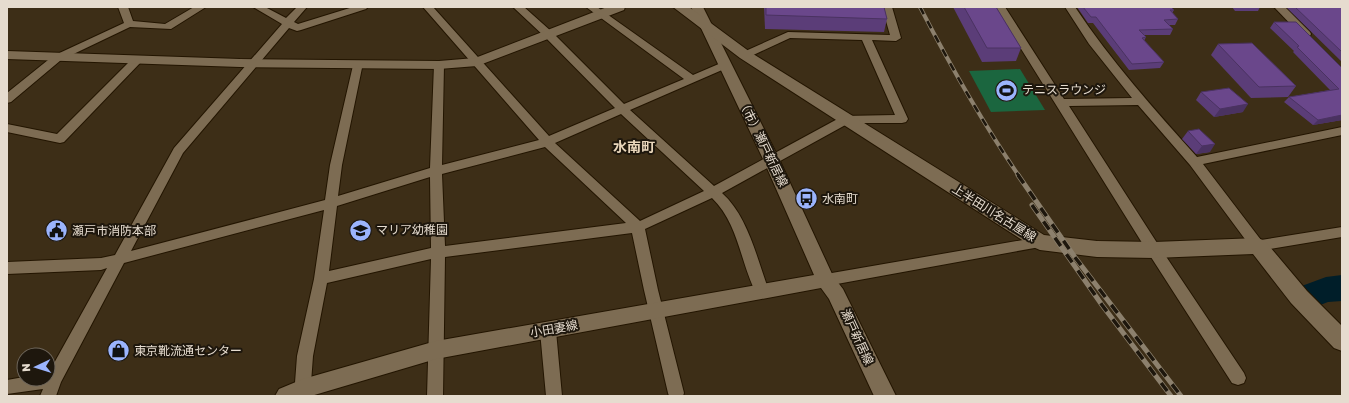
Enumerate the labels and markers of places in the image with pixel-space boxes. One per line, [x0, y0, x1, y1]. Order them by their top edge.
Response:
sports icon: テニスラウンジ [993, 77, 1019, 103]
place label: テニスラウンジ [1022, 82, 1106, 97]
bus stop icon: 水南町 [793, 186, 819, 212]
place label: 水南町 [822, 191, 858, 206]
school or university icon: マリア幼稚園 [347, 217, 373, 243]
public building icon: 瀬戸市消防本部 [43, 218, 69, 244]
place label: マリア幼稚園 [376, 222, 448, 237]
place label: 瀬戸市消防本部 [72, 223, 156, 238]
shop icon: 東京靴流通センター [105, 338, 131, 364]
place label: 東京靴流通センター [134, 343, 242, 358]

